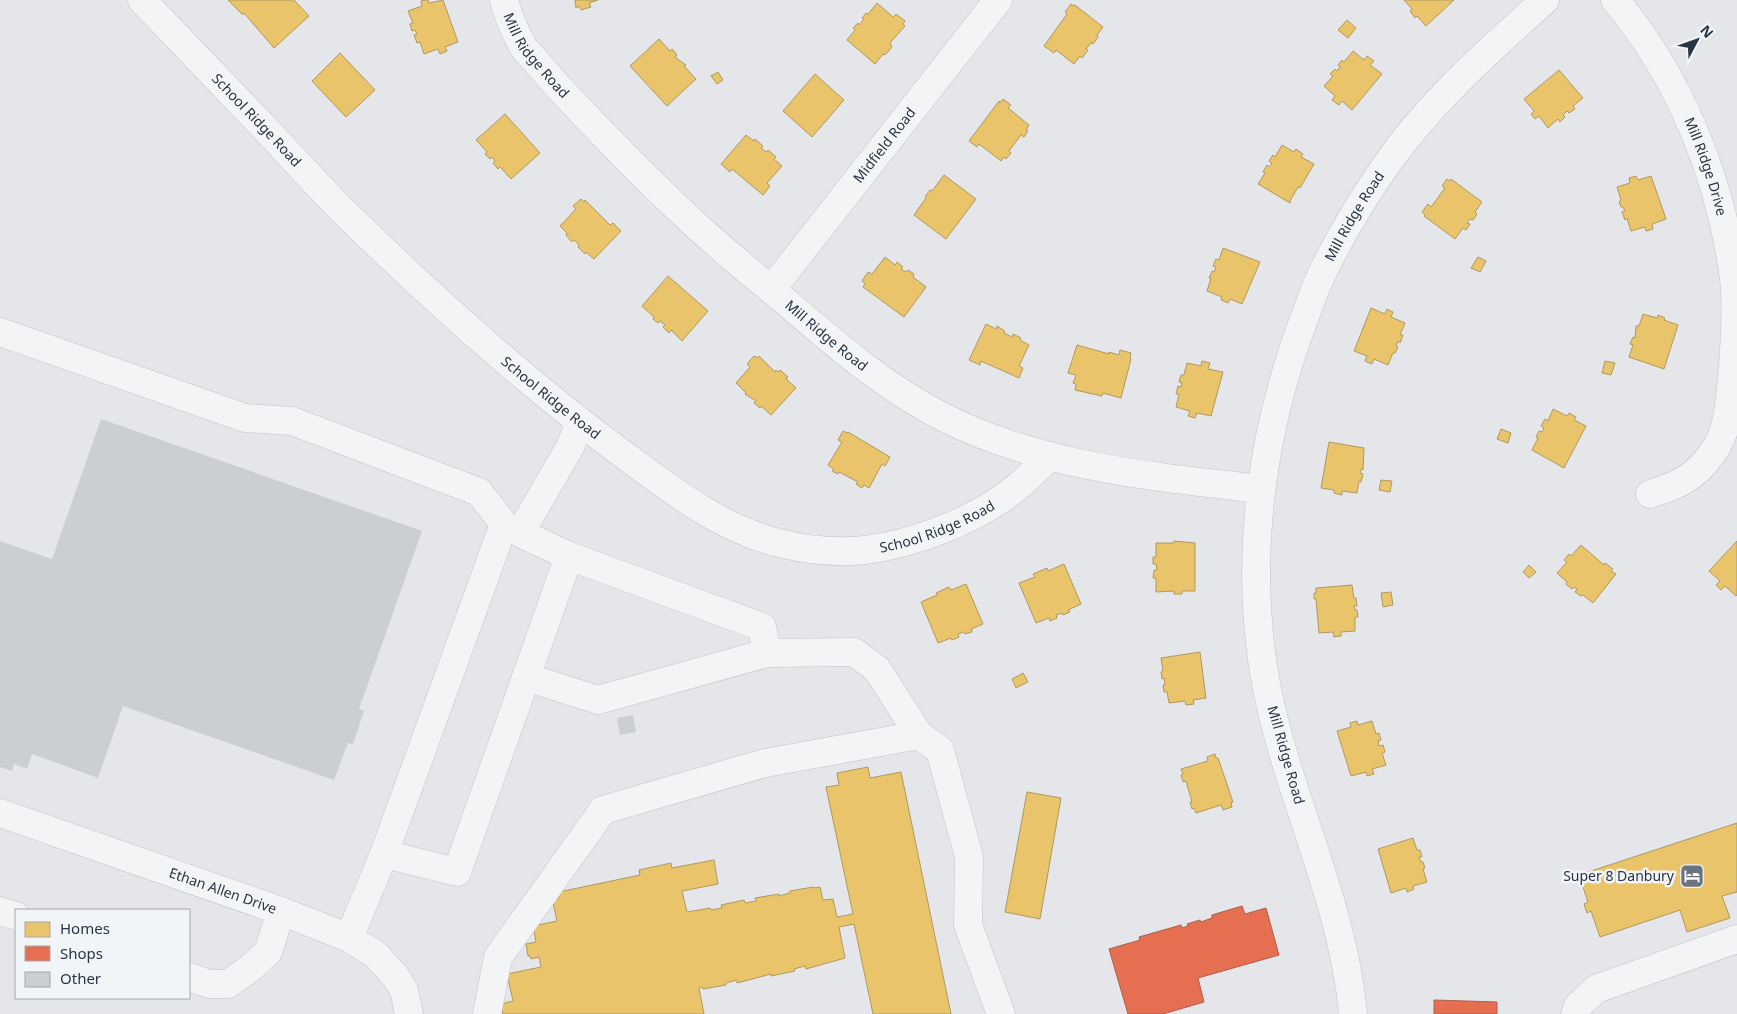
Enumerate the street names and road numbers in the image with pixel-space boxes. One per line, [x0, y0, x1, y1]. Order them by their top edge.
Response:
street label: Mill Ridge Road [500, 10, 574, 102]
street label: School Ridge Road [208, 69, 306, 171]
street label: Midfield Road [849, 103, 920, 186]
street label: Mill Ridge Drive [1680, 114, 1732, 218]
street label: Mill Ridge Road [1320, 167, 1388, 264]
street label: Mill Ridge Road [781, 295, 872, 375]
street label: School Ridge Road [498, 352, 605, 443]
street label: School Ridge Road [878, 496, 998, 557]
street label: Mill Ridge Road [1263, 703, 1310, 806]
street label: Ethan Allen Drive [167, 863, 279, 918]

